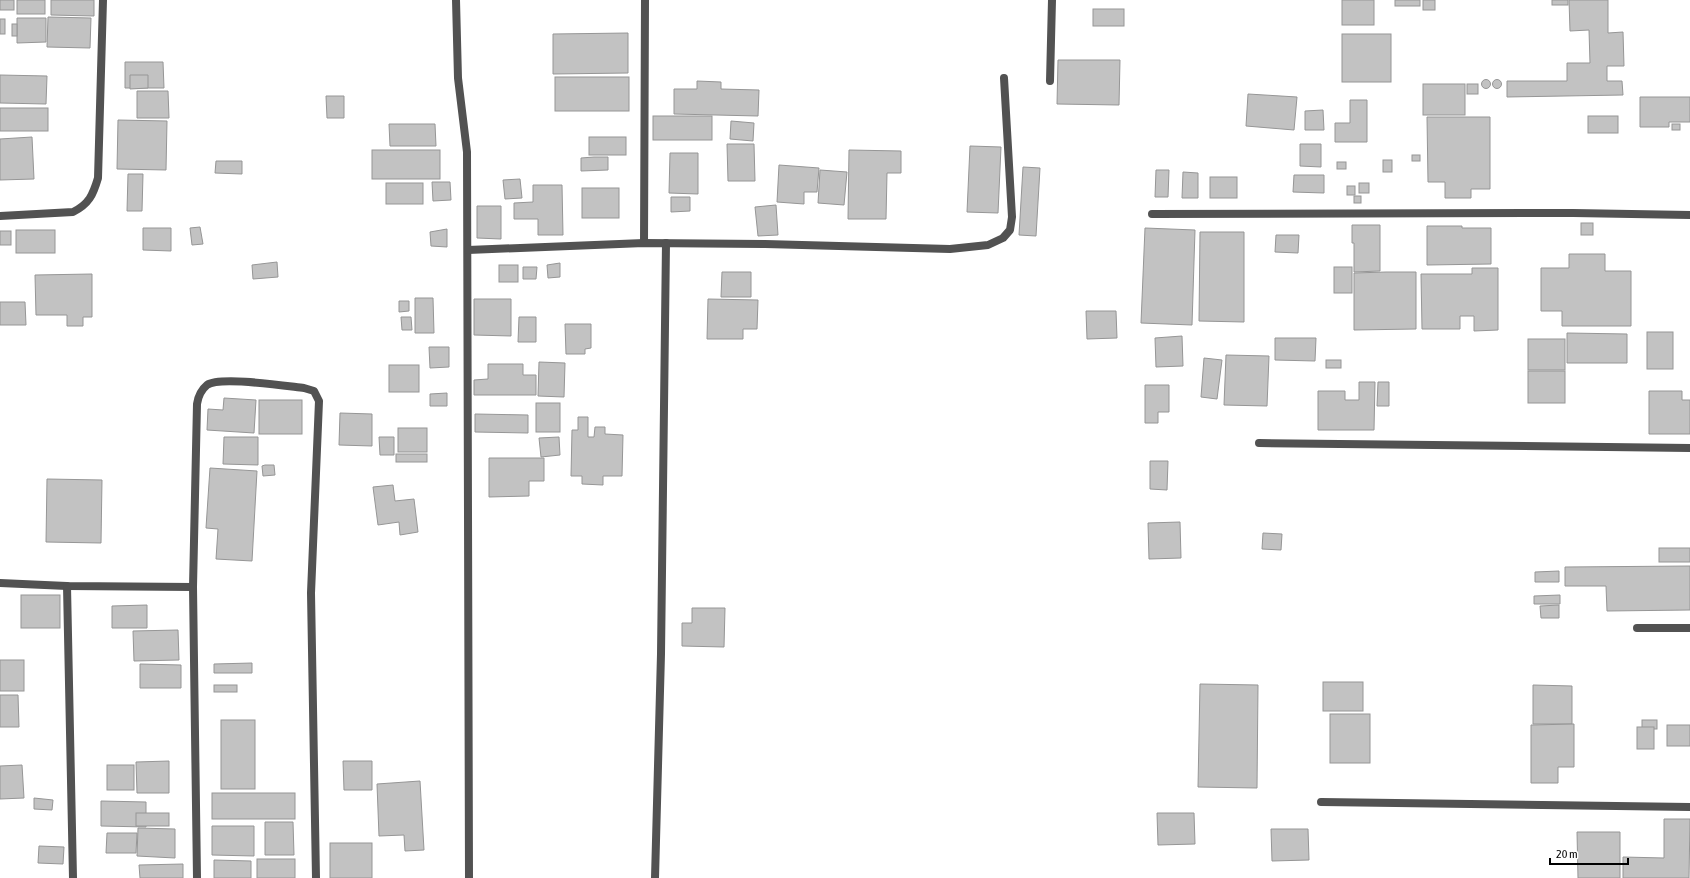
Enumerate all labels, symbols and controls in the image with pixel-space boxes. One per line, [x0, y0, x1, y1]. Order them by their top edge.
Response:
scale bar [1550, 840, 1628, 866]
text: 20 m [1556, 847, 1578, 861]

